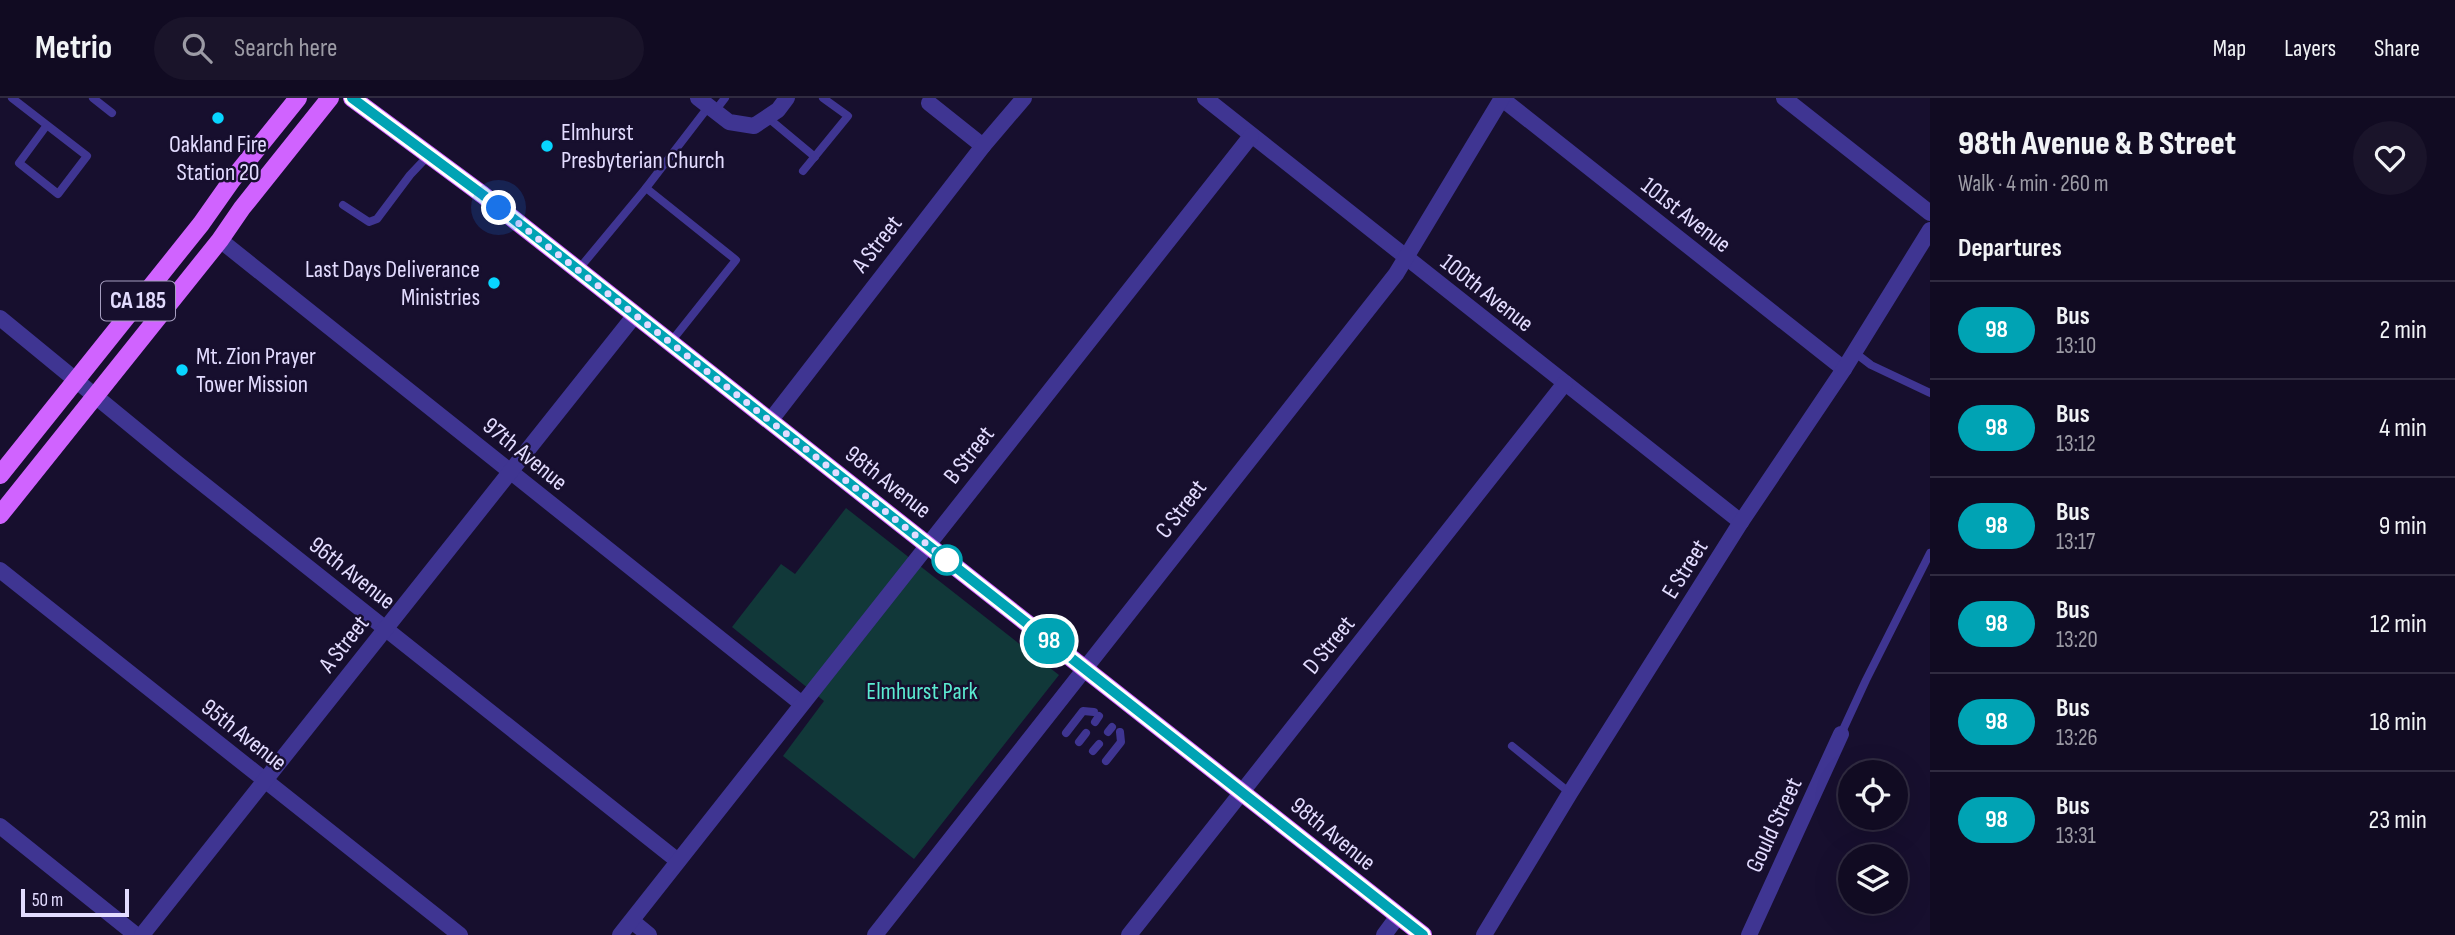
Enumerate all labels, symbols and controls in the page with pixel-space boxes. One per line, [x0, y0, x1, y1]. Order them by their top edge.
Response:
search box [154, 17, 644, 80]
text: Metrio [35, 28, 112, 68]
icon: search [178, 29, 216, 67]
text: Search here [234, 33, 337, 64]
text: Map [2213, 34, 2246, 63]
text: Layers [2284, 34, 2336, 63]
text: Share [2374, 34, 2420, 63]
marker: Oakland Fire Station 20 [210, 110, 226, 126]
place label: Elmhurst Presbyterian Church [561, 118, 725, 175]
button: heart [2353, 121, 2427, 195]
text: 98th Avenue & B Street [1958, 124, 2236, 164]
place label: Oakland Fire Station 20 [169, 130, 267, 187]
marker: Elmhurst Presbyterian Church [539, 138, 555, 154]
text: Walk · 4 min · 260 m [1958, 170, 2108, 198]
street label: 101st Avenue [1635, 171, 1737, 259]
your location [481, 190, 516, 225]
street label: A Street [845, 210, 908, 279]
text: Departures [1958, 233, 2062, 264]
street label: 100th Avenue [1435, 248, 1539, 338]
place label: Last Days Deliverance Ministries [305, 255, 480, 312]
marker: Last Days Deliverance Ministries [486, 275, 502, 291]
road number: CA 185 [101, 282, 175, 320]
text: Bus [2056, 301, 2090, 332]
text: 98 [1985, 315, 2008, 344]
text: 2 min [2379, 315, 2427, 346]
text: 13:10 [2056, 332, 2096, 360]
place label: Mt. Zion Prayer Tower Mission [196, 342, 316, 399]
marker: Mt. Zion Prayer Tower Mission [174, 362, 190, 378]
text: Bus [2056, 399, 2090, 430]
street label: 97th Avenue [477, 411, 573, 497]
text: 98 [1985, 413, 2008, 442]
text: 4 min [2379, 413, 2427, 444]
street label: B Street [938, 420, 1000, 490]
text: 13:12 [2056, 430, 2096, 458]
street label: 98th Avenue [839, 439, 937, 525]
street label: C Street [1149, 474, 1213, 544]
text: Bus [2056, 497, 2090, 528]
text: 98 [1985, 511, 2008, 540]
text: 9 min [2379, 511, 2427, 542]
text: 13:17 [2056, 528, 2095, 556]
street label: 96th Avenue [303, 530, 401, 616]
street label: E Street [1656, 534, 1714, 604]
unlabelled marker [932, 545, 962, 575]
text: Bus [2056, 595, 2090, 626]
text: 98 [1985, 609, 2008, 638]
text: 12 min [2370, 609, 2427, 640]
street label: A Street [312, 610, 375, 679]
street label: D Street [1297, 610, 1361, 680]
line badge: 98 [1018, 618, 1080, 664]
text: 98 [1038, 626, 1060, 655]
text: 13:20 [2056, 626, 2098, 654]
park label: Elmhurst Park [866, 677, 978, 706]
street label: 95th Avenue [196, 693, 292, 777]
text: Bus [2056, 693, 2090, 724]
text: 98 [1985, 707, 2008, 736]
text: 18 min [2370, 707, 2427, 738]
text: 13:26 [2056, 724, 2098, 752]
map controls [1838, 760, 1908, 914]
button: locate [1838, 760, 1908, 830]
street label: Gould Street [1740, 773, 1808, 877]
street label: 98th Avenue [1285, 791, 1381, 877]
text: Bus [2056, 791, 2090, 822]
text: 98 [1985, 805, 2008, 834]
text: 23 min [2369, 805, 2427, 836]
text: 13:31 [2056, 822, 2096, 850]
button: layers [1838, 844, 1908, 914]
scale bar [21, 886, 130, 918]
text: 50 m [32, 889, 63, 912]

